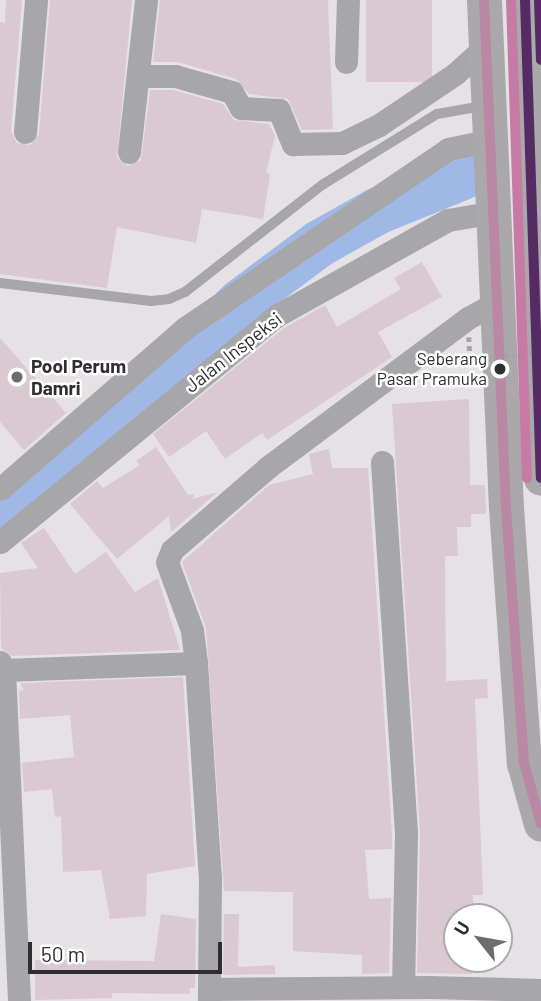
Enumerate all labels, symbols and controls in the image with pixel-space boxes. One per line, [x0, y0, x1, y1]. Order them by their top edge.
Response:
street label: Jalan Inspeksi [180, 307, 286, 397]
place label: Seberang Pasar Pramuka [377, 349, 487, 389]
place label: Pool Perum Damri [31, 355, 126, 399]
marker: Seberang Pasar Pramuka [493, 362, 507, 376]
marker: Pool Perum Damri [9, 369, 25, 385]
north arrow [443, 903, 513, 973]
text: U [448, 917, 474, 939]
scale bar [32, 928, 226, 972]
text: 50 m [41, 941, 85, 966]

